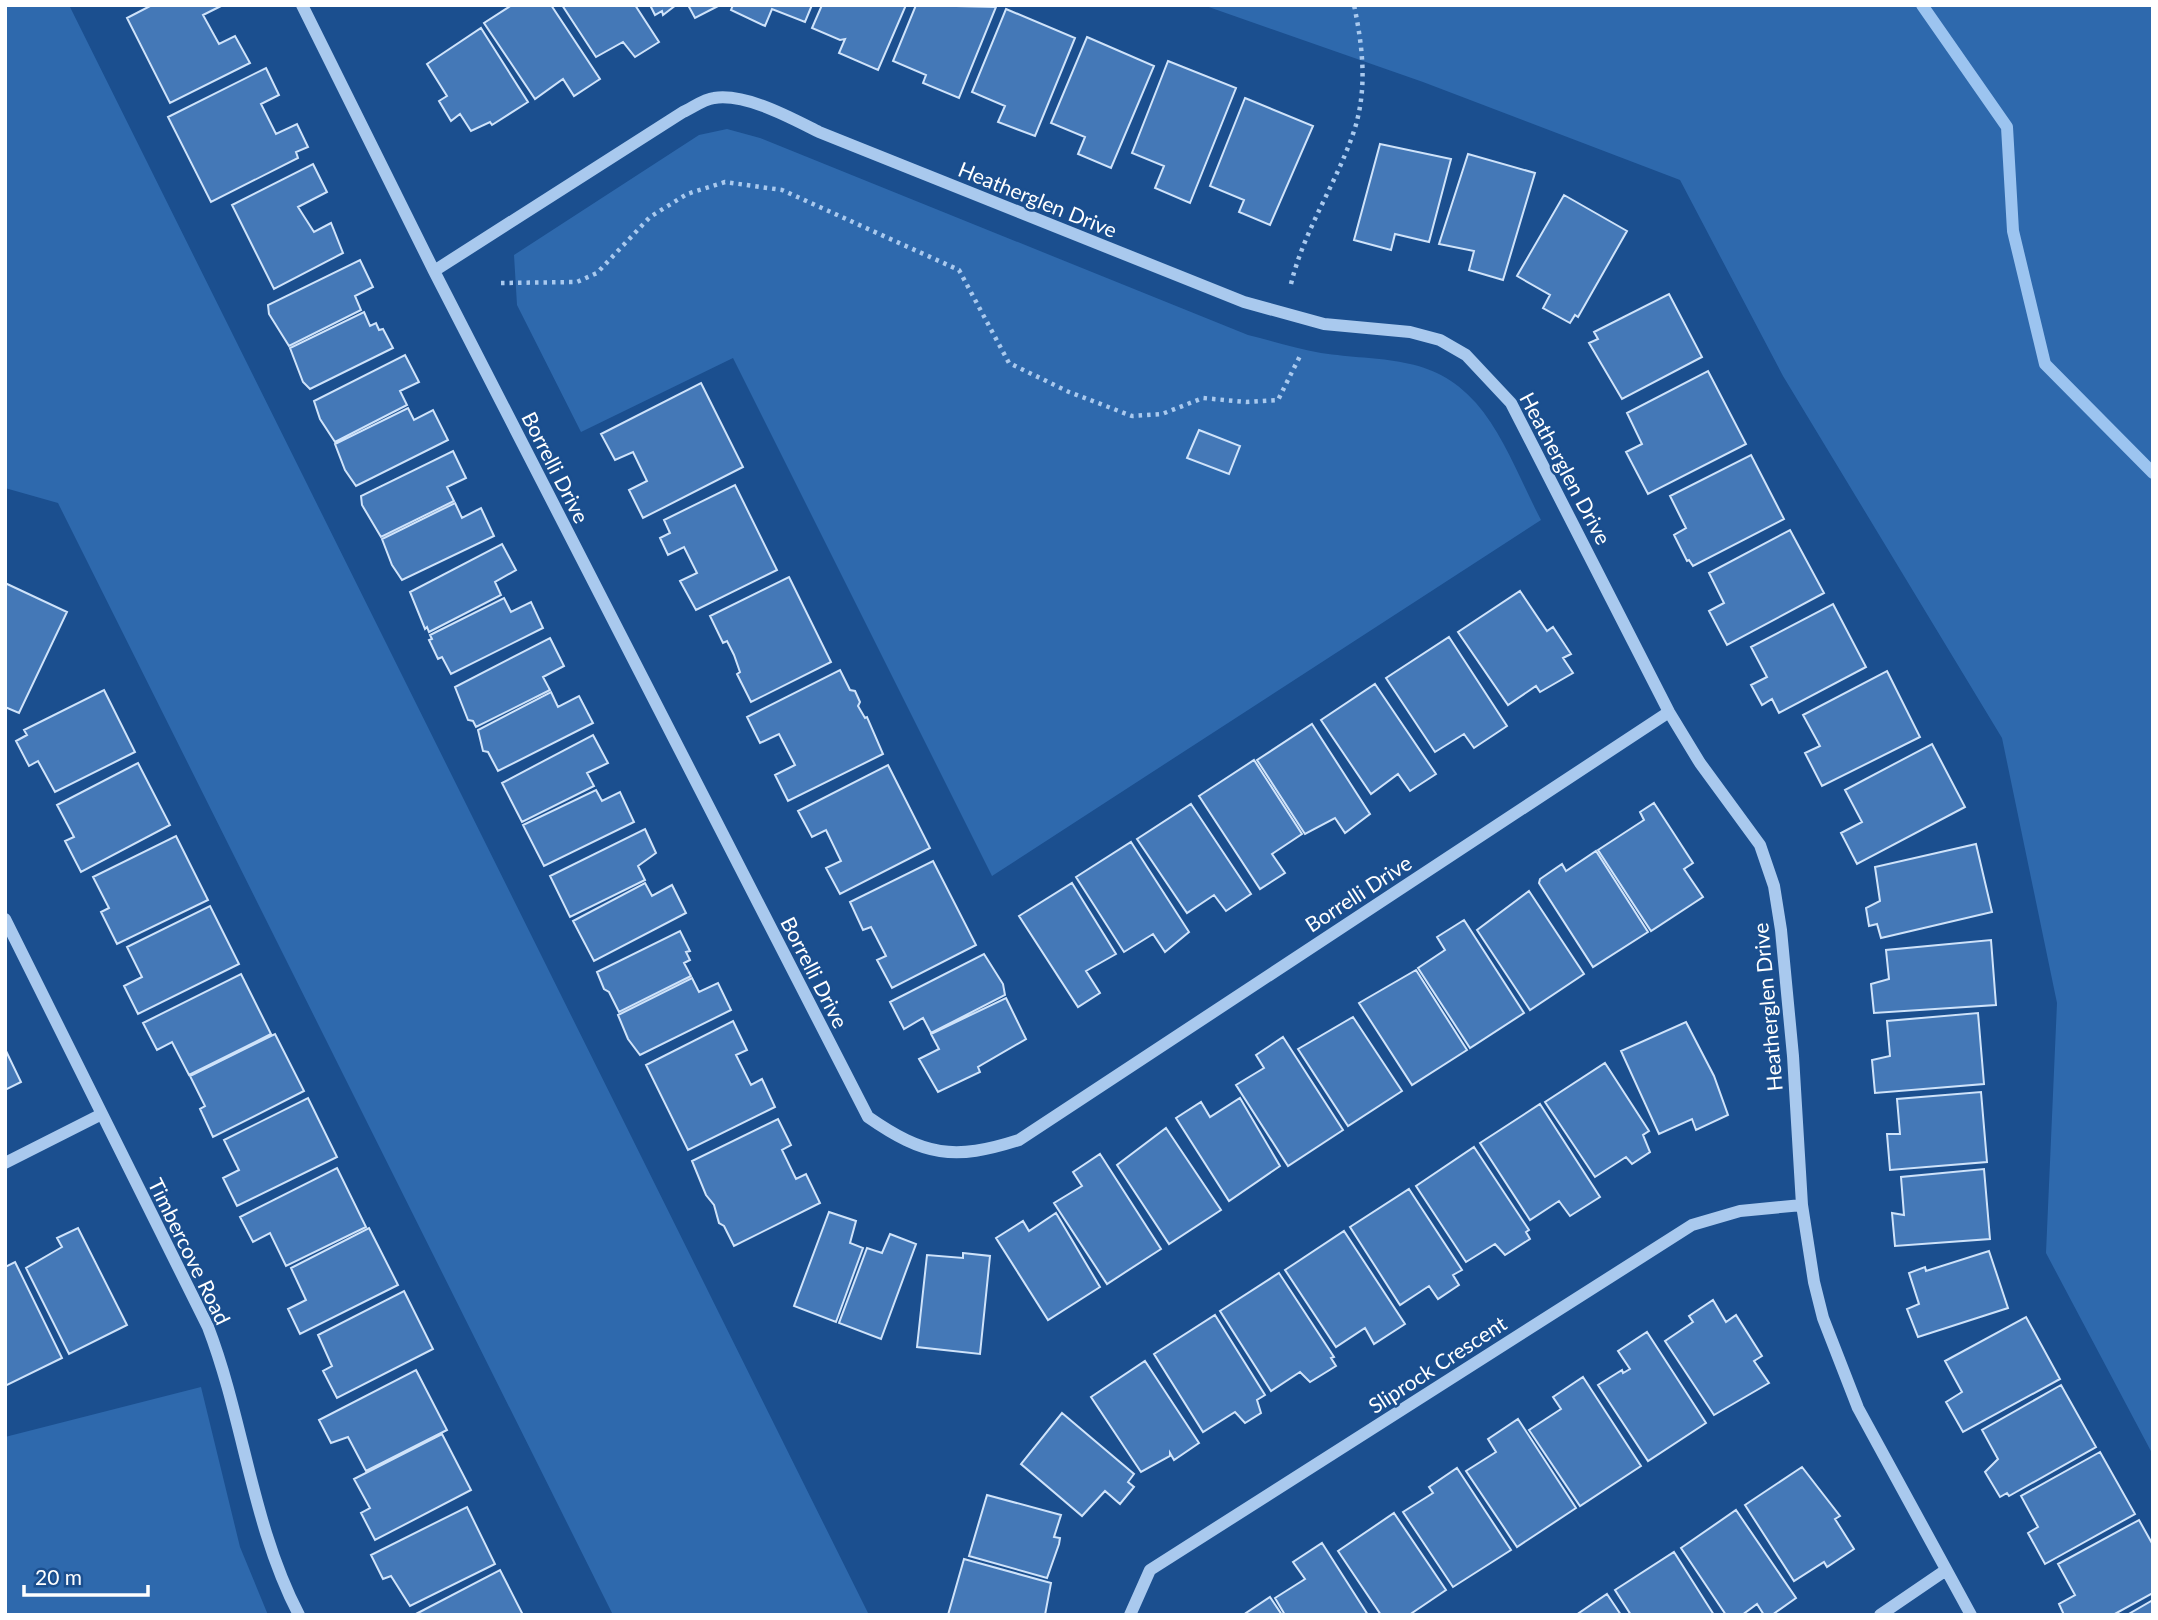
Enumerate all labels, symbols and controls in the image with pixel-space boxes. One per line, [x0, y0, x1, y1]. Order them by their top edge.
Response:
street label: Heatherglen Drive [955, 156, 1121, 242]
street label: Heatherglen Drive [1515, 388, 1617, 548]
street label: Borrelli Drive [517, 407, 595, 527]
street label: Borrelli Drive [1300, 849, 1416, 937]
street label: Borrelli Drive [776, 912, 854, 1032]
street label: Heatherglen Drive [1747, 922, 1787, 1092]
street label: Timbercove Road [144, 1174, 236, 1328]
street label: Sliprock Crescent [1363, 1310, 1511, 1418]
scale bar [24, 1554, 149, 1598]
text: 20 m [35, 1564, 82, 1589]

